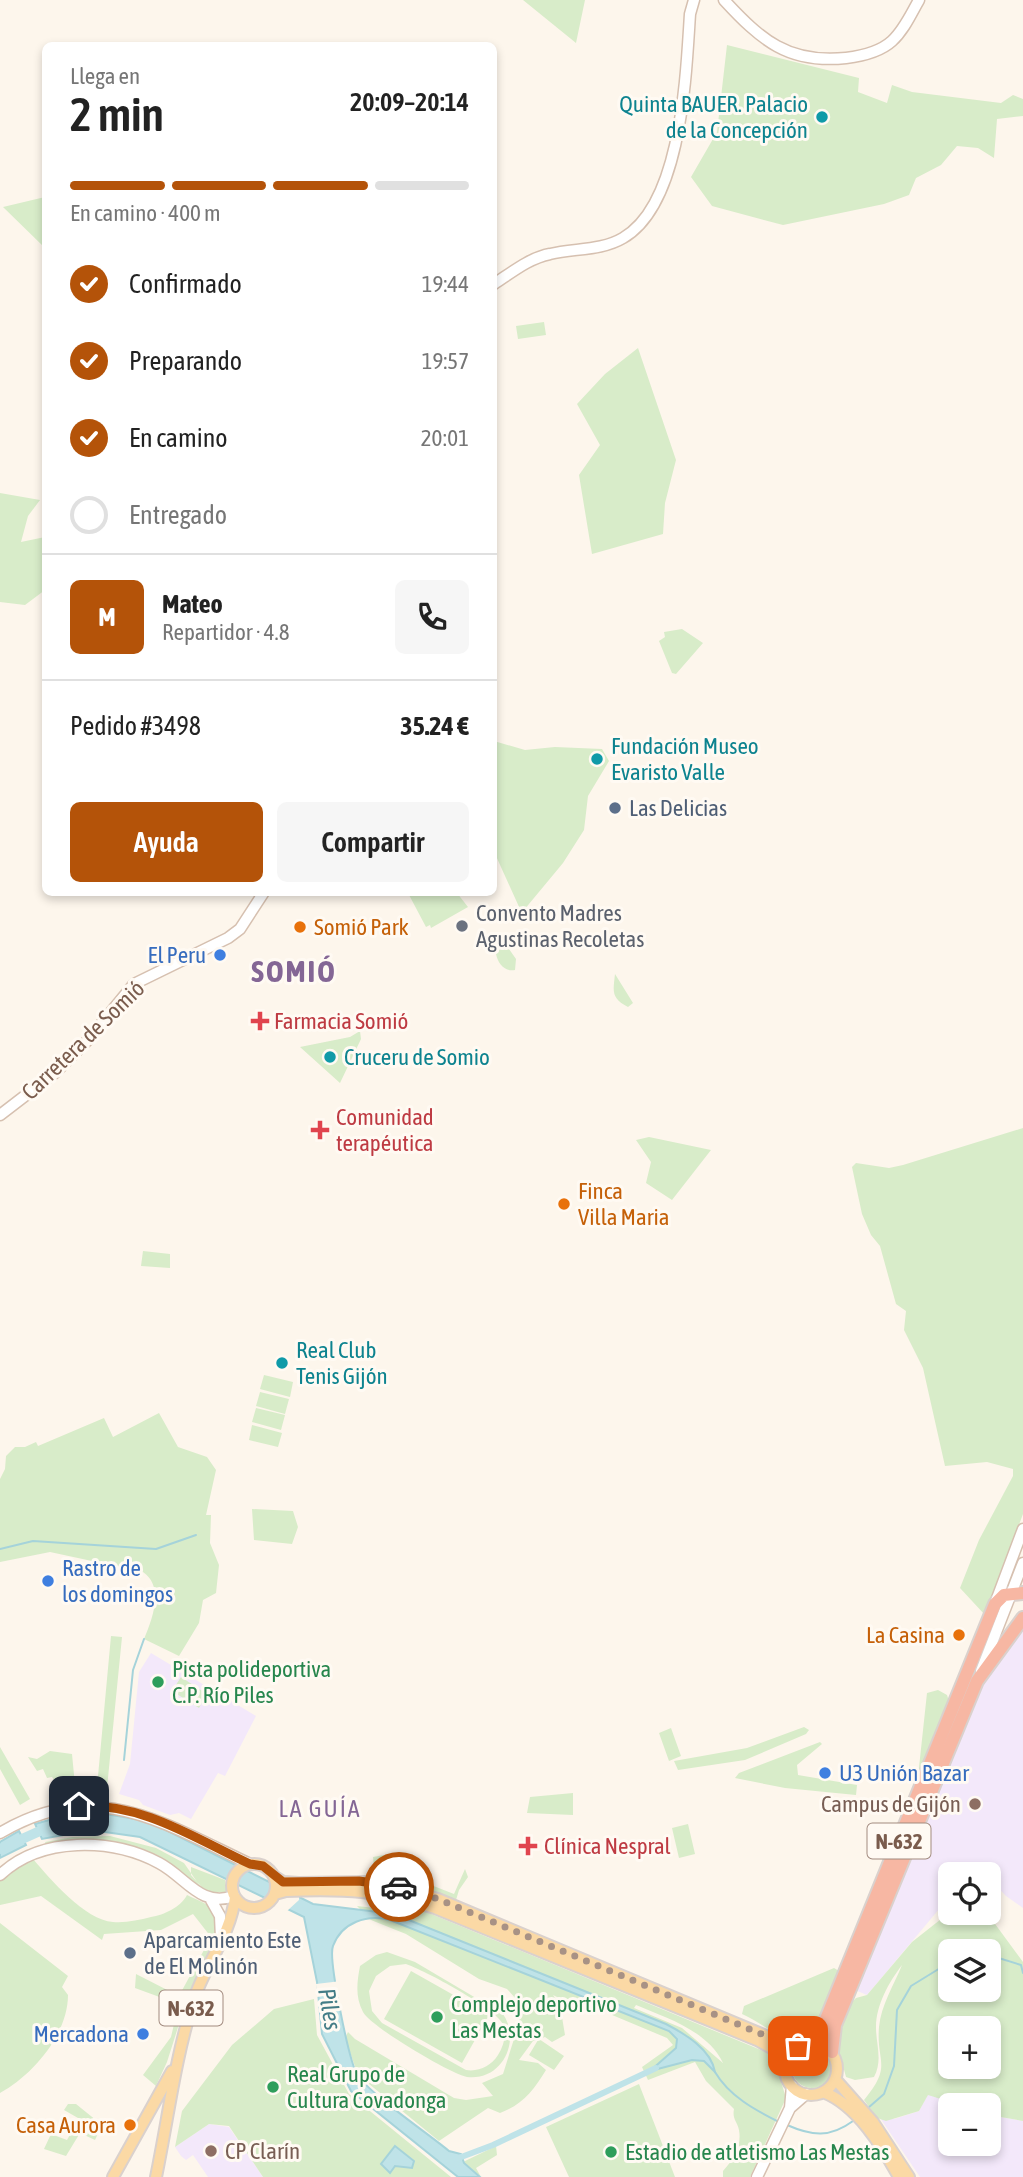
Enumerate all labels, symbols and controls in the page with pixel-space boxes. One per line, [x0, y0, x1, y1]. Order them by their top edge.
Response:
text: Llega en [70, 63, 140, 89]
text: 20:09–20:14 [350, 87, 469, 117]
text: 2 min [70, 88, 164, 141]
place label: Quinta BAUER. Palacio de la Concepción [619, 91, 808, 143]
marker: Quinta BAUER. Palacio de la Concepción [814, 109, 830, 125]
text: En camino · 400 m [70, 200, 221, 226]
icon: check [70, 265, 108, 303]
text: Confirmado [129, 269, 242, 299]
text: 19:44 [422, 271, 469, 297]
icon: check [70, 342, 108, 380]
text: Preparando [129, 346, 242, 376]
text: 19:57 [422, 348, 469, 374]
icon: check [70, 419, 108, 457]
text: En camino [129, 423, 228, 453]
text: 20:01 [421, 425, 469, 451]
text: Entregado [129, 500, 227, 530]
button: phone [395, 580, 469, 654]
text: Mateo [162, 589, 223, 619]
text: M [98, 602, 116, 632]
text: Repartidor · 4.8 [162, 619, 289, 645]
text: Pedido #3498 [70, 711, 201, 741]
text: 35.24 € [400, 711, 469, 741]
place label: Fundación Museo Evaristo Valle [611, 733, 759, 785]
marker: Fundación Museo Evaristo Valle [589, 751, 605, 767]
place label: Las Delicias [629, 795, 727, 821]
marker: Las Delicias [607, 800, 623, 816]
button: Ayuda [70, 802, 263, 882]
button: Compartir [277, 802, 469, 882]
place label: Convento Madres Agustinas Recoletas [476, 900, 644, 952]
place label: Somió Park [314, 914, 409, 940]
marker: Convento Madres Agustinas Recoletas [454, 918, 470, 934]
marker: Somió Park [292, 919, 308, 935]
place label: El Peru [148, 942, 206, 968]
marker: El Peru [212, 947, 228, 963]
district label: SOMIÓ [251, 954, 337, 988]
street label: Carretera de Somió [17, 975, 149, 1105]
place label: Farmacia Somió [274, 1008, 408, 1034]
marker: Farmacia Somió [252, 1013, 268, 1029]
place label: Cruceru de Somio [344, 1044, 490, 1070]
marker: Cruceru de Somio [322, 1049, 338, 1065]
place label: Comunidad terapéutica [336, 1104, 434, 1156]
marker: Comunidad terapéutica [310, 1120, 330, 1140]
place label: Finca Villa Maria [578, 1178, 669, 1230]
marker: Finca Villa Maria [556, 1196, 572, 1212]
place label: Real Club Tenis Gijón [296, 1337, 388, 1389]
marker: Real Club Tenis Gijón [274, 1355, 290, 1371]
place label: Rastro de los domingos [62, 1555, 173, 1607]
marker: Rastro de los domingos [40, 1573, 56, 1589]
place label: La Casina [866, 1622, 945, 1648]
marker: La Casina [951, 1627, 967, 1643]
place label: Pista polideportiva C.P. Río Piles [172, 1656, 331, 1708]
marker: Pista polideportiva C.P. Río Piles [150, 1674, 166, 1690]
place label: U3 Unión Bazar [839, 1760, 970, 1786]
marker: U3 Unión Bazar [817, 1765, 833, 1781]
pin [49, 1776, 109, 1836]
icon: home [60, 1787, 98, 1825]
place label: Campus de Gijón [821, 1791, 961, 1817]
district label: LA GUÍA [278, 1795, 362, 1822]
marker: Campus de Gijón [967, 1796, 983, 1812]
road number: N-632 [867, 1824, 930, 1858]
place label: Clínica Nespral [544, 1833, 671, 1859]
marker: Clínica Nespral [518, 1836, 538, 1856]
courier [364, 1852, 434, 1922]
map controls [938, 1862, 1001, 2156]
button: locate [938, 1862, 1001, 1925]
icon: car [380, 1868, 418, 1906]
place label: Aparcamiento Este de El Molinón [144, 1927, 301, 1979]
button: layers [938, 1939, 1001, 2002]
marker: Aparcamiento Este de El Molinón [122, 1945, 138, 1961]
water label: Piles [313, 1986, 347, 2032]
road number: N-632 [160, 1990, 222, 2025]
place label: Complejo deportivo Las Mestas [451, 1991, 617, 2043]
marker: Complejo deportivo Las Mestas [429, 2009, 445, 2025]
pin [768, 2016, 828, 2076]
button: + [938, 2016, 1001, 2079]
place label: Mercadona [34, 2021, 129, 2047]
marker: Mercadona [135, 2026, 151, 2042]
icon: bag [779, 2027, 817, 2065]
place label: Real Grupo de Cultura Covadonga [287, 2061, 446, 2113]
marker: Real Grupo de Cultura Covadonga [265, 2079, 281, 2095]
button: − [938, 2093, 1001, 2156]
place label: Casa Aurora [16, 2112, 116, 2138]
marker: Casa Aurora [122, 2117, 138, 2133]
place label: CP Clarín [225, 2138, 300, 2164]
place label: Estadio de atletismo Las Mestas [625, 2139, 889, 2165]
marker: CP Clarín [203, 2143, 219, 2159]
marker: Estadio de atletismo Las Mestas [603, 2144, 619, 2160]

